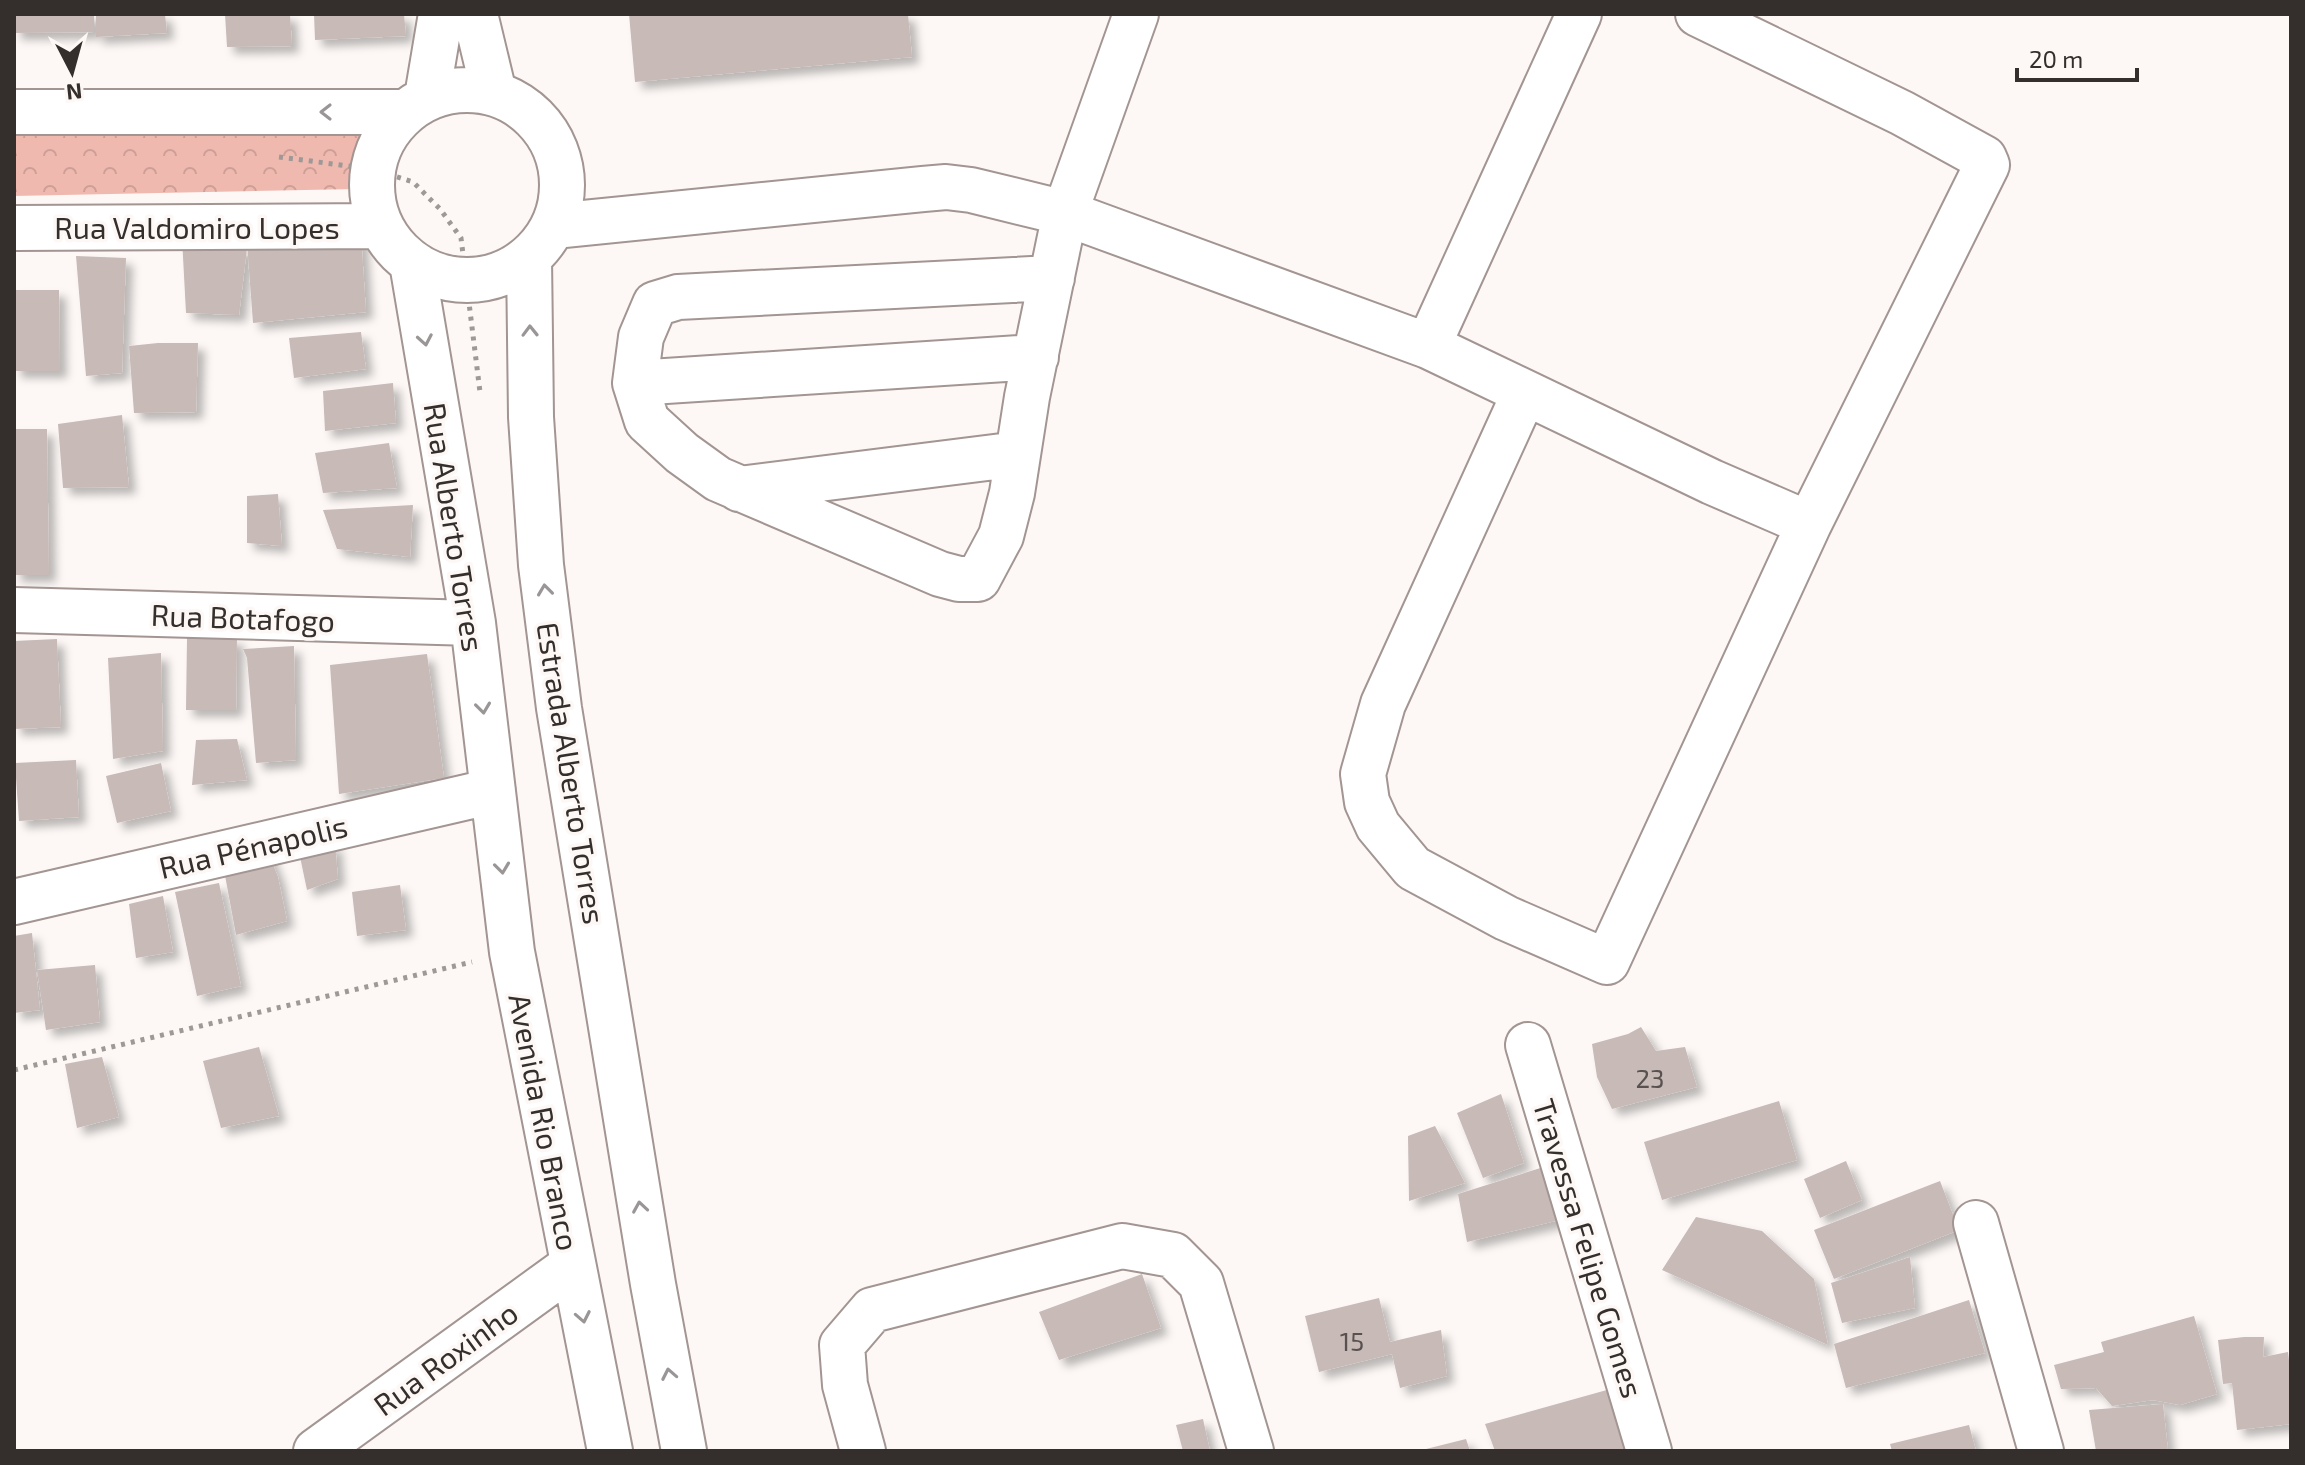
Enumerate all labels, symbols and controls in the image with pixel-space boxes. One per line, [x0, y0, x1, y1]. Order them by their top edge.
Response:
north arrow [32, 32, 112, 112]
scale bar [2017, 32, 2137, 82]
text: 20 m [2029, 44, 2083, 73]
text: N [65, 79, 83, 107]
one-way arrow [319, 103, 332, 121]
street label: Rua Valdomiro Lopes [54, 209, 340, 245]
one-way arrow [521, 324, 539, 337]
one-way arrow [415, 333, 432, 347]
street label: Rua Alberto Torres [418, 400, 492, 654]
one-way arrow [536, 584, 553, 597]
street label: Rua Botafogo [150, 596, 336, 638]
street label: Estrada Alberto Torres [530, 620, 614, 926]
one-way arrow [474, 702, 491, 715]
street label: Rua Pénapolis [155, 807, 351, 885]
one-way arrow [494, 862, 511, 875]
street label: Avenida Rio Branco [502, 991, 588, 1253]
house number: 23 [1635, 1062, 1665, 1093]
street label: Travessa Felipe Gomes [1526, 1094, 1652, 1402]
one-way arrow [632, 1200, 649, 1214]
street label: Rua Roxinho [366, 1294, 524, 1422]
one-way arrow [574, 1309, 591, 1323]
house number: 15 [1340, 1325, 1364, 1356]
one-way arrow [662, 1368, 679, 1381]

